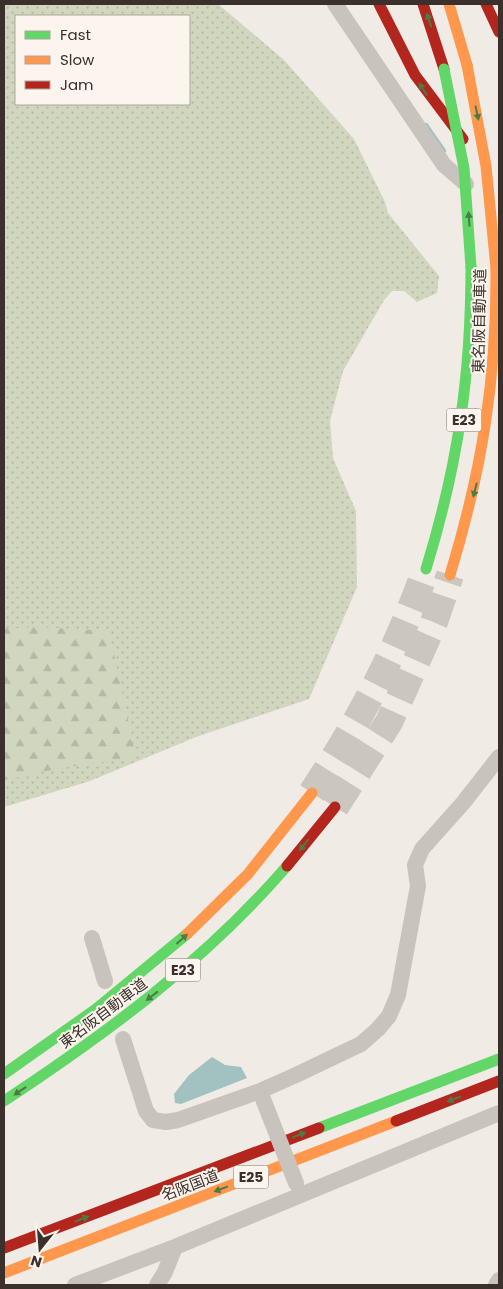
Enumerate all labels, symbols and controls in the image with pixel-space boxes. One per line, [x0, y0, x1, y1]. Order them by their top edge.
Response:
one-way arrow [424, 12, 432, 27]
legend [15, 15, 190, 105]
text: Fast [60, 24, 91, 45]
text: Slow [60, 49, 95, 70]
text: Jam [60, 74, 94, 95]
one-way arrow [418, 82, 428, 95]
one-way arrow [473, 105, 481, 120]
one-way arrow [464, 210, 472, 226]
street label: 東名阪自動車道 [468, 268, 490, 374]
road number: E23 [446, 408, 482, 432]
one-way arrow [471, 482, 479, 497]
one-way arrow [299, 838, 310, 851]
one-way arrow [176, 934, 189, 945]
road number: E23 [166, 958, 200, 982]
street label: 東名阪自動車道 [55, 973, 151, 1053]
one-way arrow [145, 991, 159, 1001]
one-way arrow [13, 1086, 26, 1096]
one-way arrow [446, 1095, 461, 1103]
one-way arrow [292, 1131, 306, 1139]
street label: 名阪国道 [158, 1164, 222, 1206]
road number: E25 [234, 1166, 268, 1188]
one-way arrow [213, 1186, 228, 1193]
one-way arrow [75, 1214, 89, 1222]
north arrow [15, 1224, 65, 1274]
text: N [28, 1250, 44, 1273]

